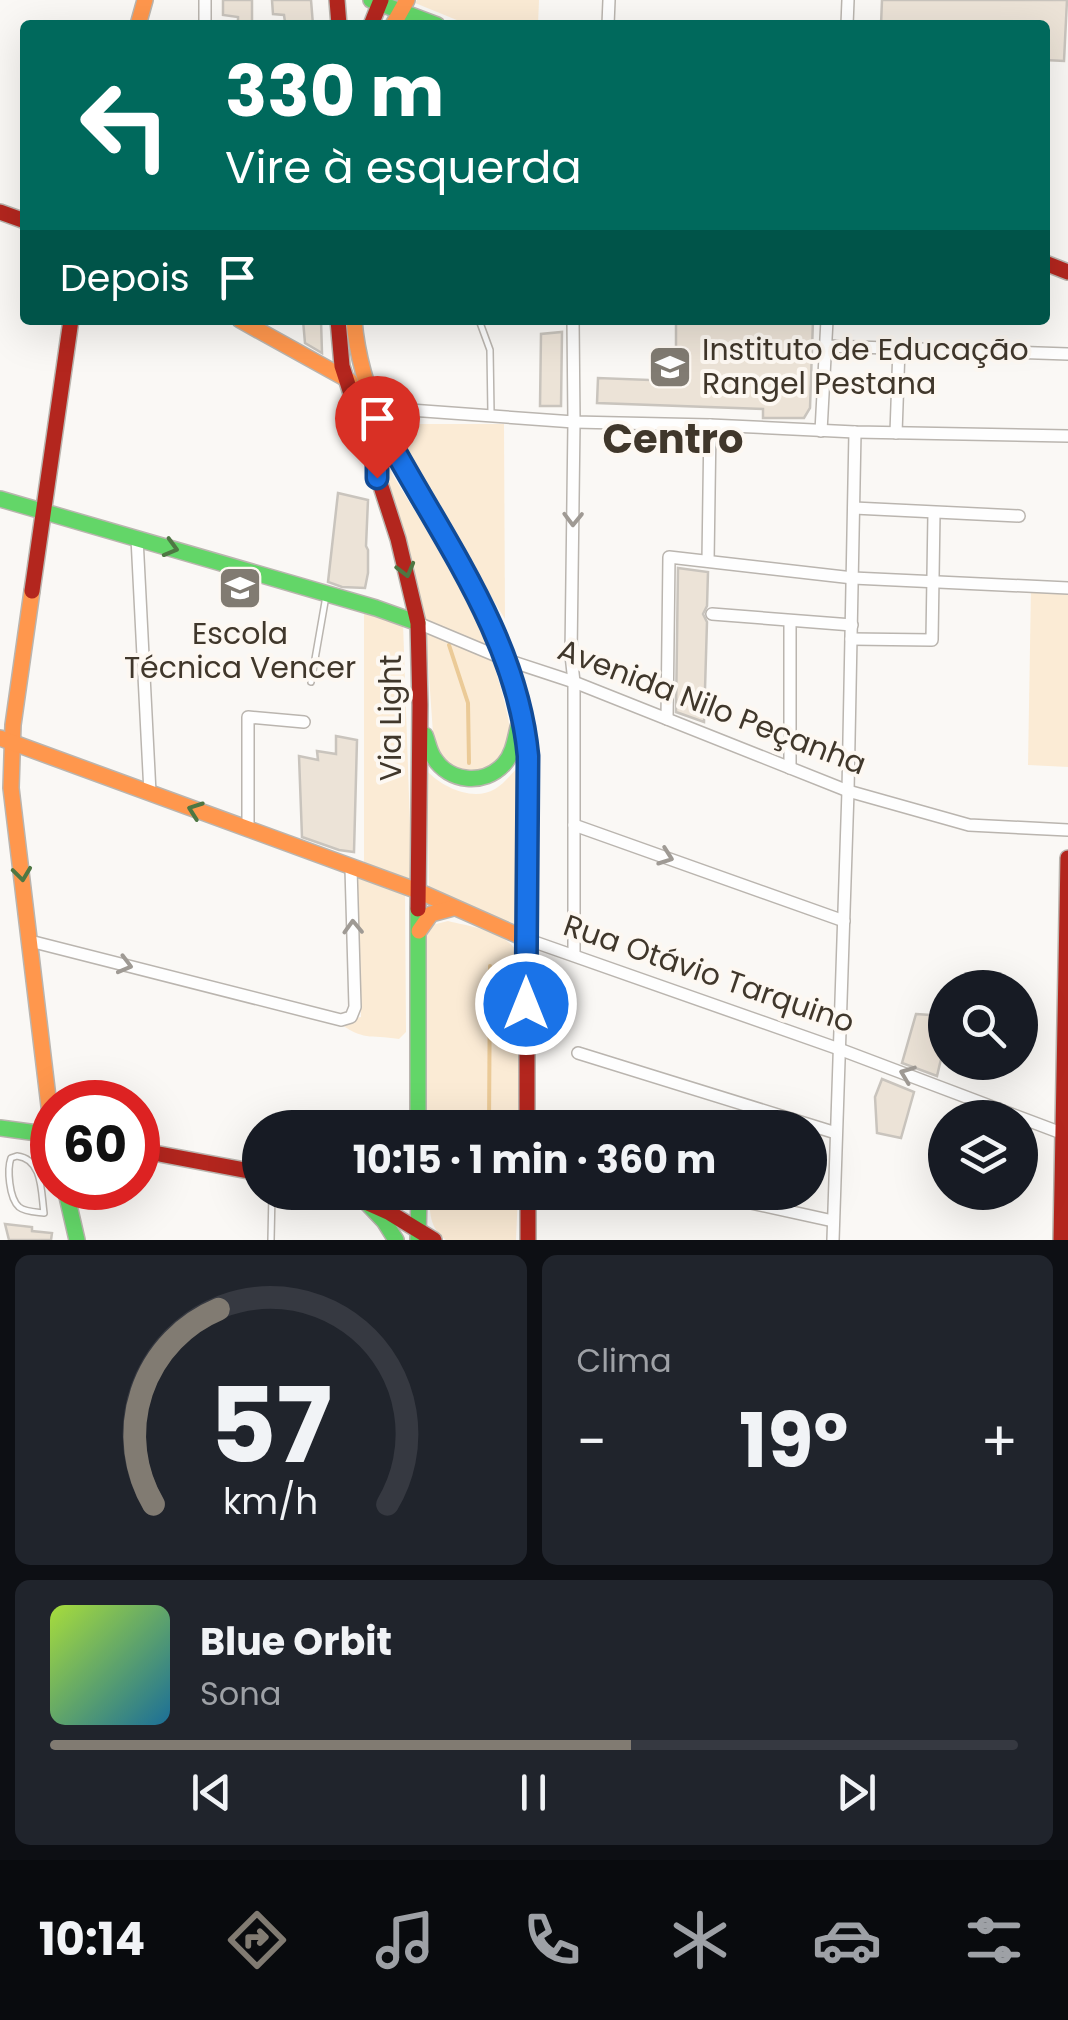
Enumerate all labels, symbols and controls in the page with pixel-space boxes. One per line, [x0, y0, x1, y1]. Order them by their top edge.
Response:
text: 330 m [225, 42, 444, 141]
icon: left [60, 60, 190, 190]
text: Vire à esquerda [225, 136, 582, 199]
icon: arrive [210, 250, 265, 305]
text: Depois [60, 251, 190, 304]
place label: Instituto de Educação Rangel Pestana [702, 328, 1029, 405]
school or university icon: Instituto de Educação Rangel Pestana [647, 344, 693, 390]
pin [335, 376, 420, 479]
icon: arrive [350, 391, 405, 446]
district label: Centro [603, 411, 743, 467]
one-way arrow [562, 512, 584, 527]
one-way arrow [162, 536, 179, 557]
one-way arrow [395, 561, 416, 578]
school or university icon: Escola Técnica Vencer [217, 565, 263, 611]
place label: Escola Técnica Vencer [124, 612, 356, 689]
street label: Avenida Nilo Peçanha [552, 628, 873, 785]
street label: Via Light [369, 655, 412, 781]
one-way arrow [187, 801, 204, 822]
one-way arrow [656, 846, 673, 866]
one-way arrow [11, 866, 32, 882]
street label: Rua Otávio Tarquino [558, 904, 860, 1043]
one-way arrow [343, 918, 364, 934]
position arrow [474, 952, 578, 1056]
one-way arrow [116, 954, 133, 975]
map controls [928, 970, 1038, 1210]
button: search [928, 970, 1038, 1080]
one-way arrow [900, 1066, 917, 1086]
speed limit sign: 60 [30, 1080, 160, 1210]
button: layers [928, 1100, 1038, 1210]
text: 10:15 · 1 min · 360 m [353, 1133, 716, 1186]
text: Clima [577, 1338, 672, 1383]
text: 57 [209, 1353, 332, 1498]
text: 19° [739, 1388, 848, 1493]
text: − [577, 1403, 607, 1480]
text: + [980, 1403, 1018, 1480]
text: km/h [223, 1476, 318, 1527]
text: Blue Orbit [200, 1615, 392, 1668]
text: Sona [200, 1671, 281, 1716]
icon: previous [184, 1765, 239, 1820]
icon: pause [506, 1765, 561, 1820]
icon: next [829, 1765, 884, 1820]
icon: directions [222, 1905, 292, 1975]
icon: music [370, 1905, 440, 1975]
icon: phone [517, 1905, 587, 1975]
icon: climate [665, 1905, 735, 1975]
icon: car [812, 1905, 882, 1975]
icon: filters [959, 1905, 1029, 1975]
text: 10:14 [39, 1908, 145, 1971]

